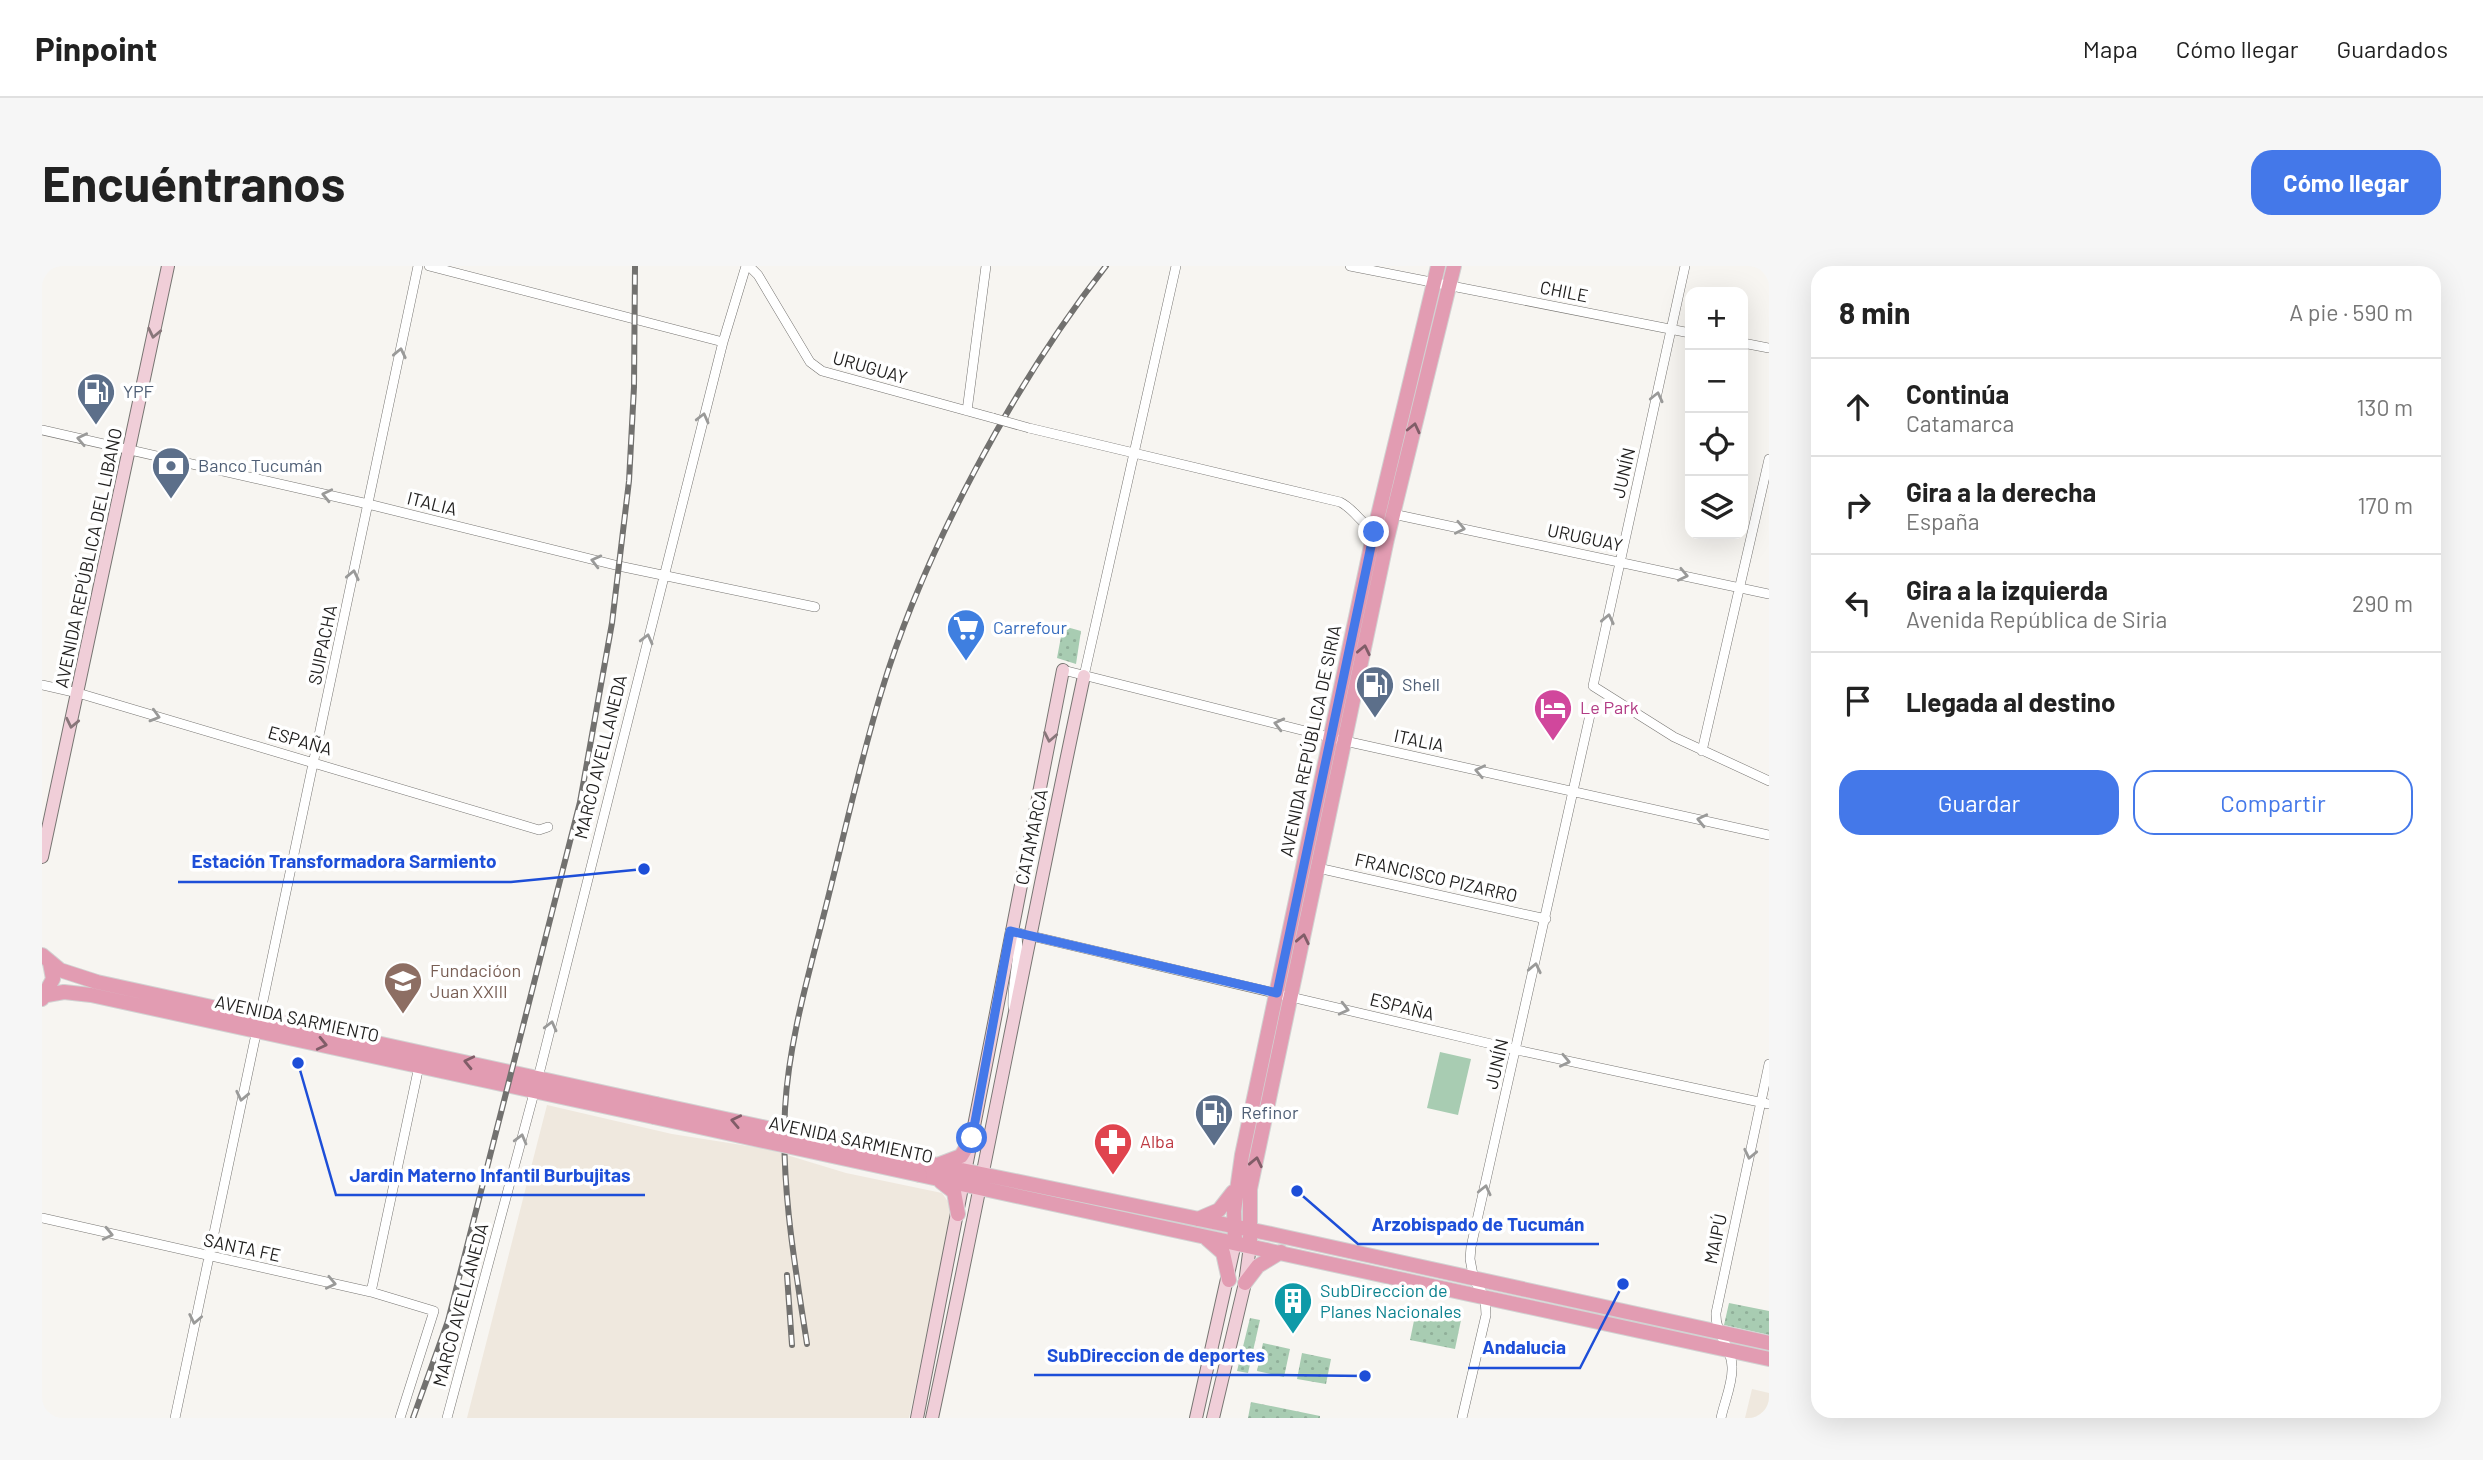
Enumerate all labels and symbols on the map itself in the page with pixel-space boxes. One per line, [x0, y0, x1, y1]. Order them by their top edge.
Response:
street label: CHILE [1538, 276, 1590, 306]
one-way arrow [147, 327, 162, 339]
street label: URUGUAY [830, 346, 910, 388]
one-way arrow [391, 347, 406, 359]
fuel station icon: YPF [75, 371, 117, 426]
place label: YPF [123, 380, 154, 402]
one-way arrow [1648, 391, 1663, 403]
one-way arrow [695, 412, 709, 424]
one-way arrow [1405, 422, 1420, 434]
street label: AVENIDA REPÚBLICA DEL LIBANO [50, 426, 126, 690]
one-way arrow [76, 432, 88, 447]
bank icon: Banco Tucumán [150, 445, 192, 500]
street label: JUNÍN [1607, 445, 1639, 500]
place label: Banco Tucumán [198, 454, 323, 476]
street label: ITALIA [405, 486, 460, 520]
one-way arrow [321, 489, 333, 503]
route end [1358, 516, 1389, 547]
street label: URUGUAY [1546, 518, 1625, 556]
one-way arrow [1454, 520, 1466, 535]
one-way arrow [590, 555, 602, 569]
one-way arrow [1677, 567, 1689, 582]
one-way arrow [345, 569, 360, 581]
street label: SUIPACHA [303, 603, 341, 687]
supermarket icon: Carrefour [945, 607, 987, 662]
one-way arrow [1599, 613, 1614, 625]
place label: Carrefour [993, 616, 1067, 638]
street label: AVENIDA REPÚBLICA DE SIRIA [1275, 623, 1345, 859]
one-way arrow [639, 633, 653, 645]
one-way arrow [1356, 644, 1371, 656]
fuel station icon: Shell [1354, 664, 1396, 719]
street label: MARCO AVELLANEDA [569, 672, 631, 841]
place label: Shell [1402, 673, 1440, 695]
hotel icon: Le Park [1532, 687, 1574, 742]
place label: Le Park [1580, 696, 1639, 718]
one-way arrow [149, 707, 161, 722]
one-way arrow [65, 717, 80, 729]
one-way arrow [1273, 718, 1285, 732]
street label: ESPAÑA [266, 720, 335, 760]
street label: ITALIA [1392, 724, 1446, 756]
one-way arrow [1043, 731, 1058, 743]
one-way arrow [1474, 764, 1486, 779]
street label: CATAMARCA [1010, 787, 1052, 887]
one-way arrow [1696, 813, 1708, 828]
callout: Estación Transformadora Sarmiento [178, 842, 511, 882]
street label: FRANCISCO PIZARRO [1353, 848, 1520, 906]
text: Estación Transformadora Sarmiento [191, 849, 497, 872]
one-way arrow [1295, 933, 1310, 945]
place label: Fundacióon Juan XXIII [430, 959, 521, 1002]
school or university icon: Fundacióon Juan XXIII [382, 960, 424, 1015]
one-way arrow [1527, 962, 1541, 974]
street label: ESPAÑA [1368, 987, 1437, 1025]
street label: AVENIDA SARMIENTO [213, 990, 381, 1046]
one-way arrow [1337, 1001, 1349, 1015]
one-way arrow [543, 1020, 557, 1032]
one-way arrow [316, 1036, 328, 1051]
street label: JUNÍN [1480, 1036, 1512, 1091]
one-way arrow [1559, 1052, 1571, 1067]
one-way arrow [463, 1056, 475, 1071]
one-way arrow [235, 1090, 250, 1102]
fuel station icon: Refinor [1193, 1092, 1235, 1147]
place label: Refinor [1241, 1101, 1299, 1123]
street label: AVENIDA SARMIENTO [767, 1111, 935, 1167]
one-way arrow [730, 1115, 742, 1130]
pharmacy icon: Alba [1092, 1121, 1134, 1176]
route start [956, 1122, 987, 1153]
place label: Alba [1140, 1130, 1174, 1152]
one-way arrow [513, 1133, 527, 1145]
one-way arrow [1744, 1148, 1758, 1160]
callout: Jardin Materno Infantil Burbujitas [336, 1155, 645, 1195]
one-way arrow [1248, 1156, 1262, 1168]
text: Jardin Materno Infantil Burbujitas [349, 1163, 631, 1186]
one-way arrow [1476, 1184, 1491, 1196]
callout: Arzobispado de Tucumán [1358, 1204, 1599, 1244]
text: Arzobispado de Tucumán [1372, 1212, 1584, 1235]
street label: MAIPÚ [1699, 1212, 1731, 1266]
street label: MARCO AVELLANEDA [428, 1220, 492, 1389]
one-way arrow [102, 1225, 114, 1240]
street label: SANTA FE [202, 1228, 283, 1266]
one-way arrow [325, 1275, 337, 1290]
place label: SubDireccion de Planes Nacionales [1320, 1279, 1462, 1322]
building icon: SubDireccion de Planes Nacionales [1272, 1280, 1314, 1335]
one-way arrow [189, 1313, 204, 1325]
callout: Andalucia [1468, 1328, 1580, 1368]
callout: SubDireccion de deportes [1034, 1335, 1279, 1375]
text: Andalucia [1482, 1335, 1566, 1358]
text: SubDireccion de deportes [1047, 1343, 1265, 1366]

